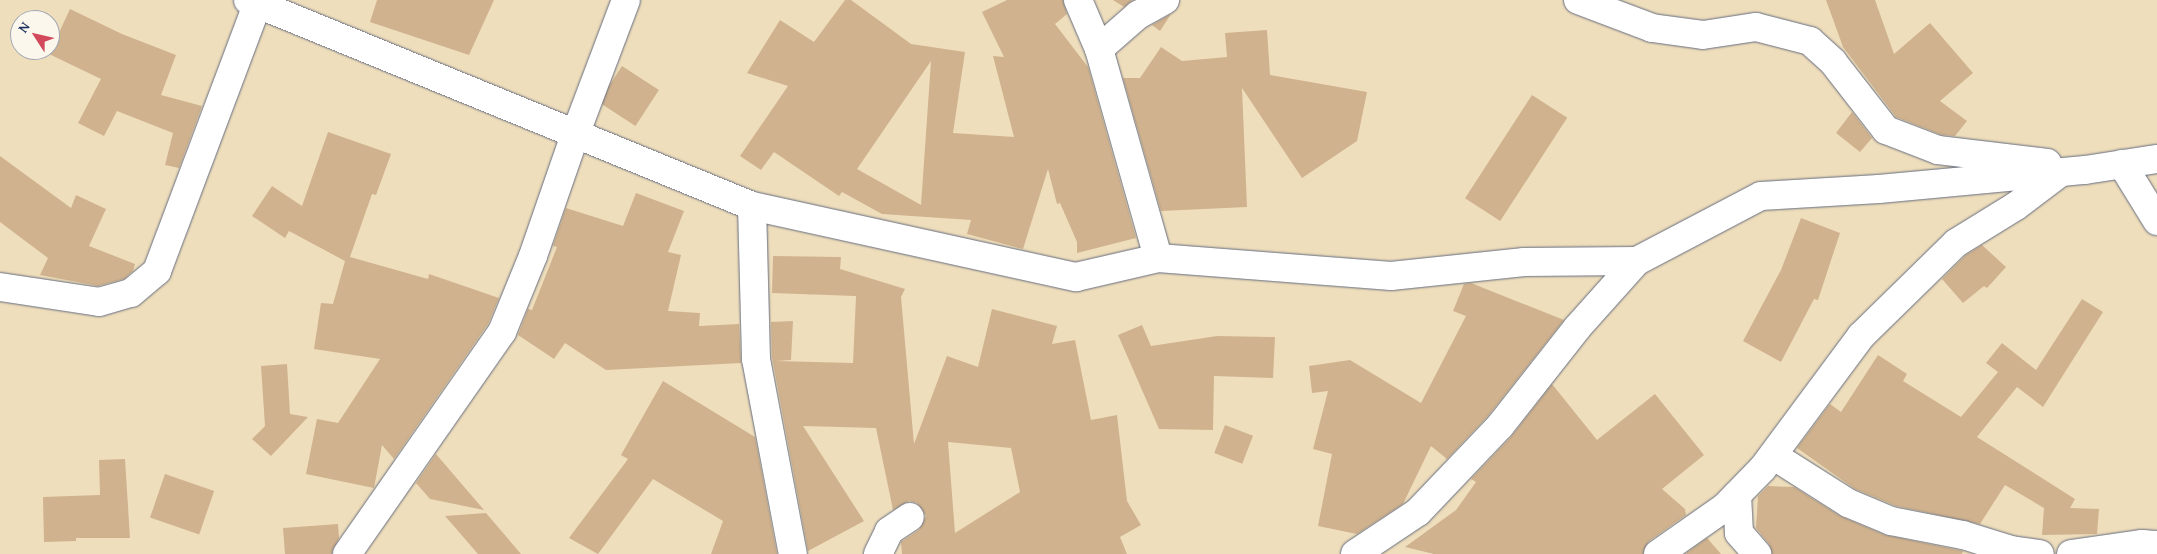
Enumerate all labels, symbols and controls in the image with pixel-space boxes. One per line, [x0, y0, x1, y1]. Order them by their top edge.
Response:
north arrow [10, 10, 60, 60]
text: N [13, 17, 34, 37]

